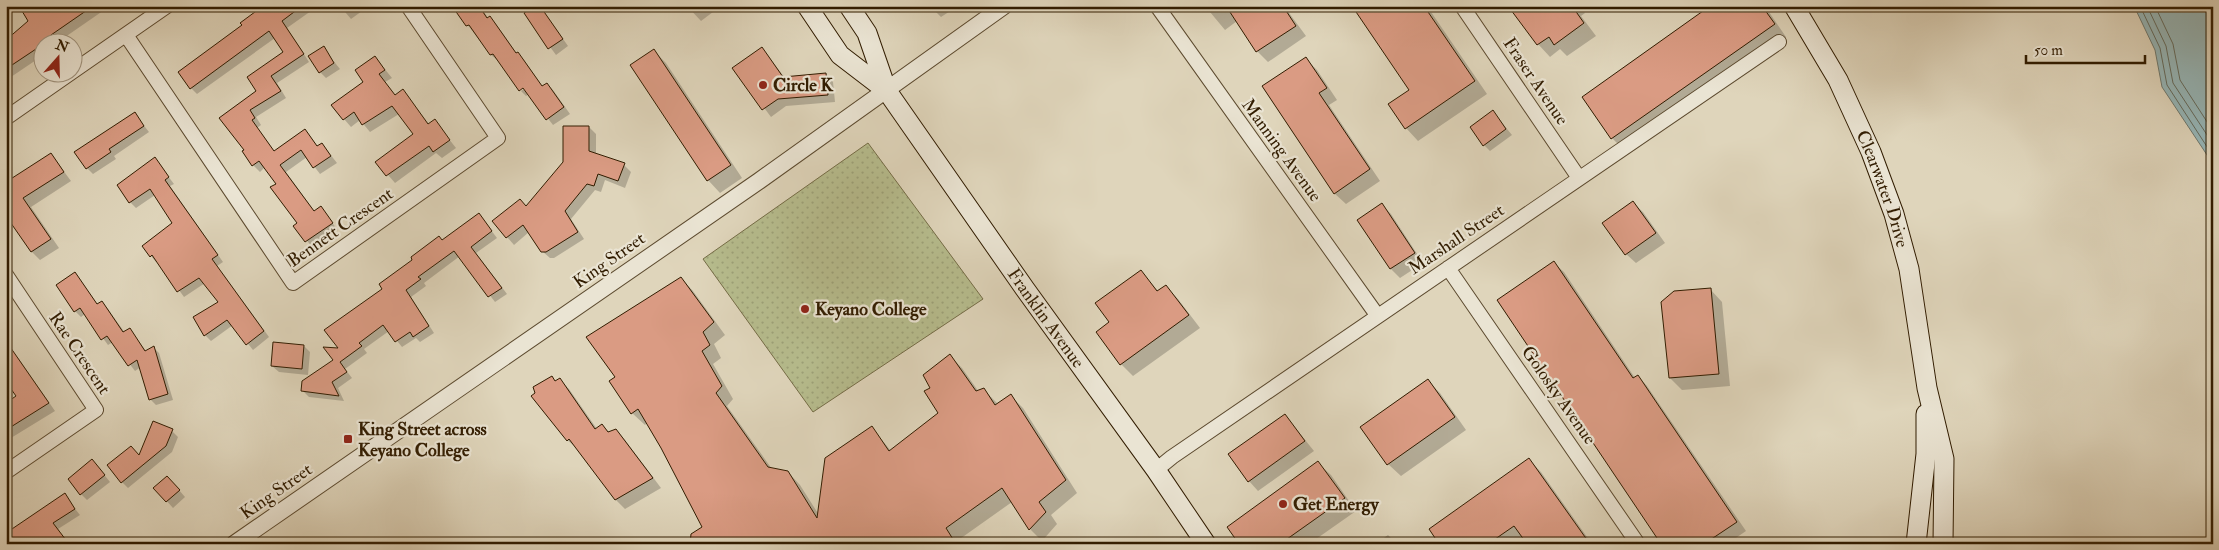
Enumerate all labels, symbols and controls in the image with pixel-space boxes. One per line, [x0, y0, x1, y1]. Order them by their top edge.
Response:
north arrow [32, 32, 82, 82]
scale bar [2026, 32, 2145, 64]
street label: Fraser Avenue [1498, 33, 1574, 130]
text: N [53, 36, 72, 57]
text: 50 m [2034, 41, 2063, 60]
place label: Circle K [773, 74, 835, 97]
marker: Circle K [757, 79, 769, 91]
street label: Manning Avenue [1236, 94, 1327, 207]
street label: Clearwater Drive [1851, 127, 1914, 250]
street label: Bennett Crescent [283, 182, 398, 272]
street label: Marshall Street [1404, 199, 1509, 280]
street label: King Street [569, 227, 650, 294]
street label: Franklin Avenue [1002, 264, 1090, 373]
place label: Keyano College [815, 298, 927, 321]
marker: Keyano College [799, 303, 811, 315]
street label: Rae Crescent [44, 308, 116, 399]
street label: Golosky Avenue [1516, 341, 1601, 450]
place label: King Street across Keyano College [358, 418, 487, 462]
marker: King Street across Keyano College [342, 433, 354, 445]
street label: King Street [236, 458, 317, 525]
place label: Get Energy [1293, 493, 1380, 516]
marker: Get Energy [1277, 498, 1289, 510]

